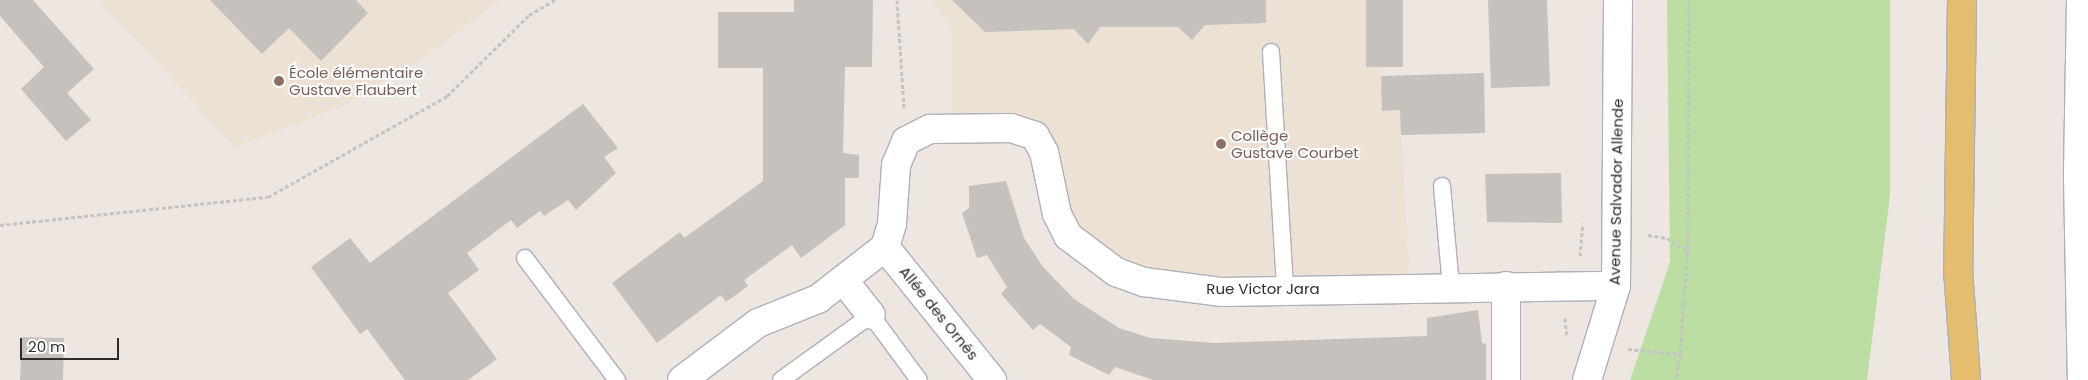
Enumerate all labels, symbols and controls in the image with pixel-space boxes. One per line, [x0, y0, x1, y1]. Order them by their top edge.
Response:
place label: École élémentaire Gustave Flaubert [289, 63, 423, 98]
marker: École élémentaire Gustave Flaubert [273, 75, 285, 87]
street label: Avenue Salvador Allende [1605, 99, 1627, 285]
place label: Collège Gustave Courbet [1231, 126, 1359, 161]
marker: Collège Gustave Courbet [1215, 138, 1227, 150]
street label: Allée des Ornés [896, 262, 982, 364]
street label: Rue Victor Jara [1206, 280, 1320, 298]
scale bar [22, 328, 121, 360]
text: 20 m [28, 336, 66, 357]

